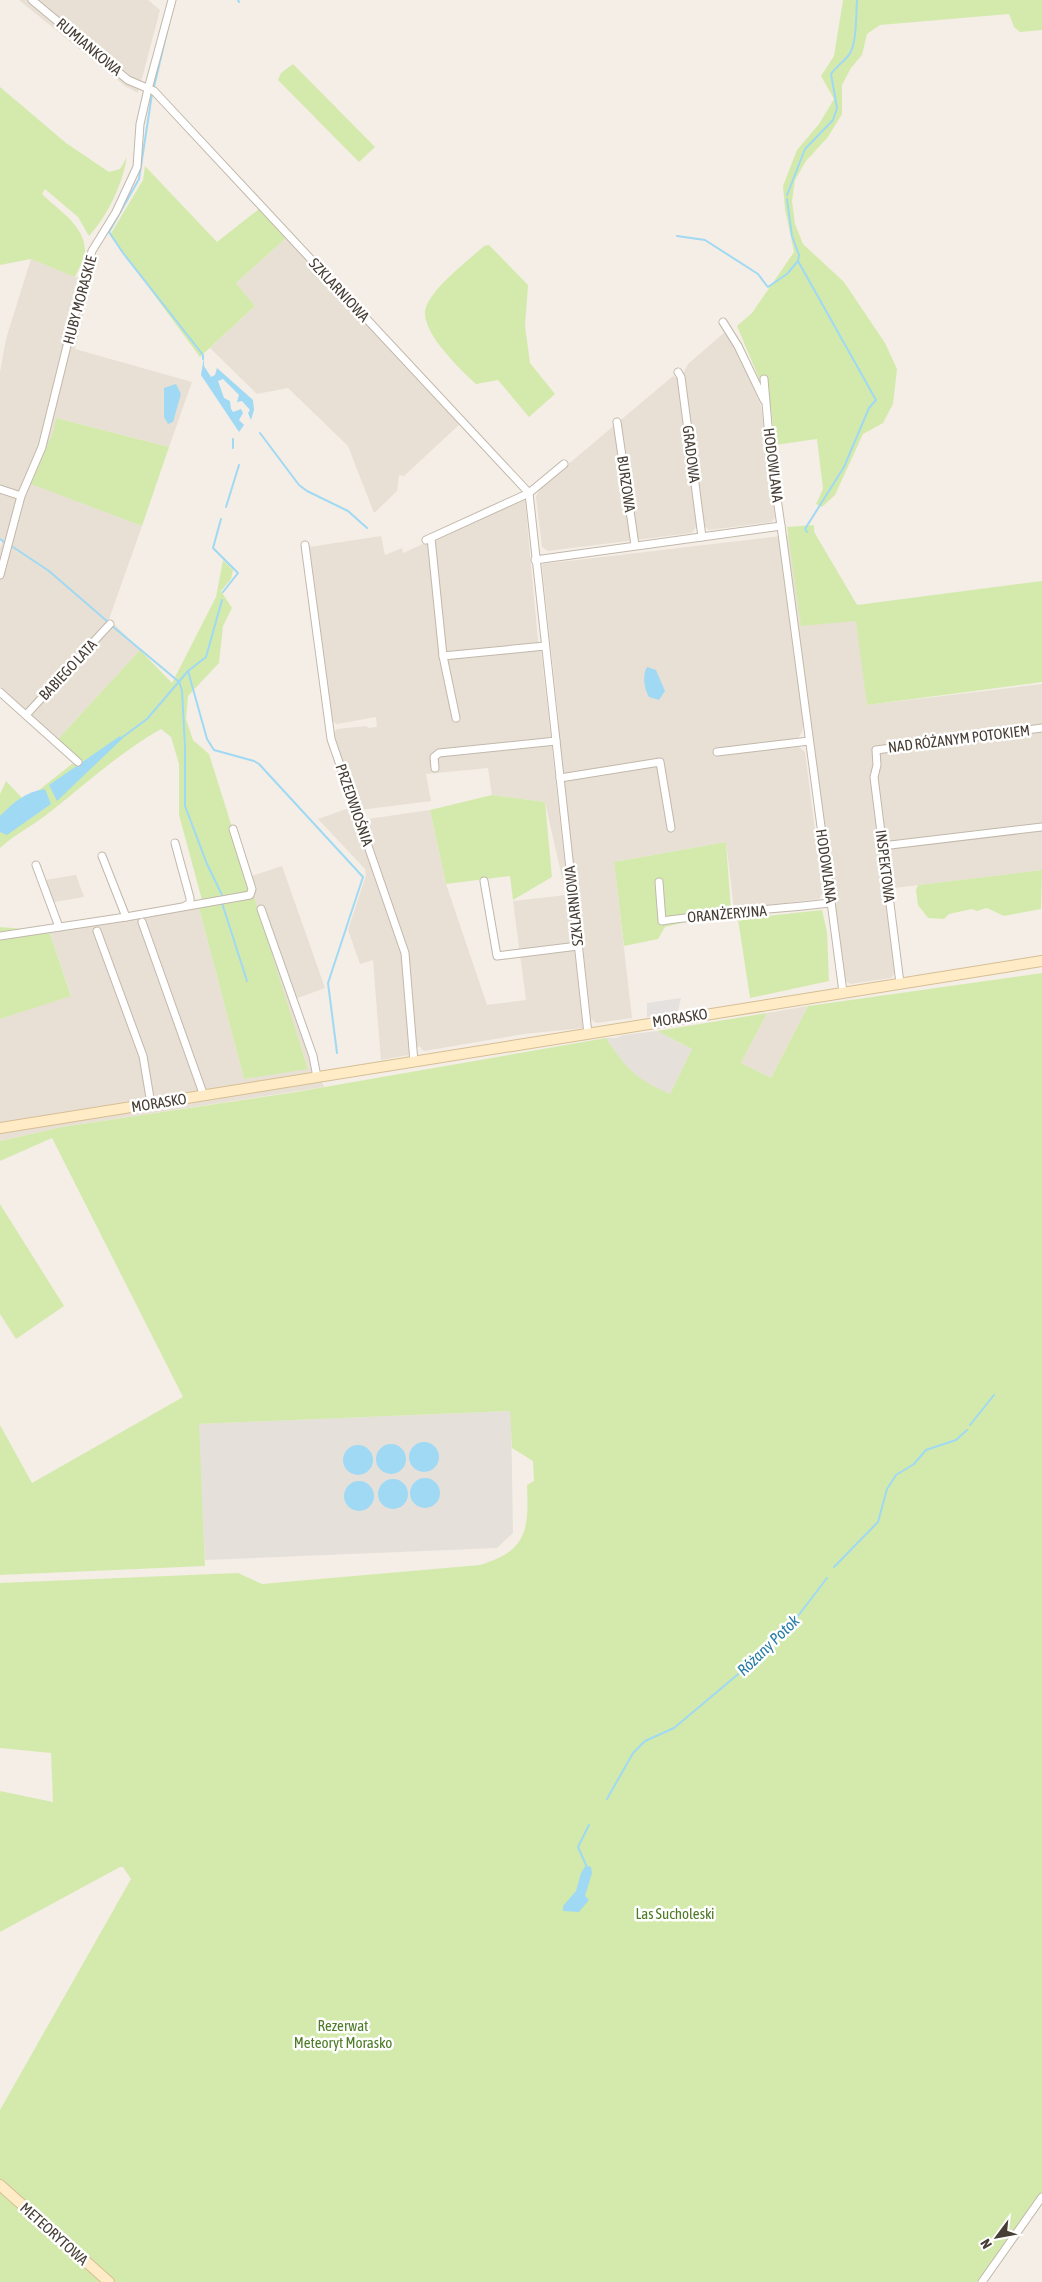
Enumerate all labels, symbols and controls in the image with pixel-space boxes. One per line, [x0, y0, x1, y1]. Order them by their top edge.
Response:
street label: RUMIANKOWA [53, 14, 126, 79]
street label: HUBY MORASKIE [60, 253, 100, 346]
street label: SZKLARNIOWA [306, 255, 373, 325]
street label: GRADOWA [680, 424, 704, 484]
street label: HODOWLANA [761, 427, 787, 504]
street label: BURZOWA [614, 455, 639, 514]
street label: BABIEGO LATA [35, 635, 100, 703]
street label: NAD RÓŻANYM POTOKIEM [887, 721, 1031, 756]
street label: PRZEDWIOŚNIA [332, 761, 377, 849]
street label: HODOWLANA [813, 828, 840, 905]
street label: INSPEKTOWA [873, 829, 898, 904]
street label: SZKLARNIOWA [561, 865, 586, 947]
street label: ORANŻERYJNA [687, 902, 768, 925]
street label: MORASKO [651, 1005, 709, 1030]
street label: MORASKO [130, 1090, 188, 1115]
water label: Różany Potok [733, 1610, 804, 1680]
park label: Las Sucholeski [635, 1905, 715, 1922]
park label: Rezerwat Meteoryt Morasko [294, 2017, 392, 2051]
street label: METEORYTOWA [17, 2199, 92, 2269]
north arrow [972, 2212, 1022, 2262]
text: N [977, 2236, 995, 2252]

